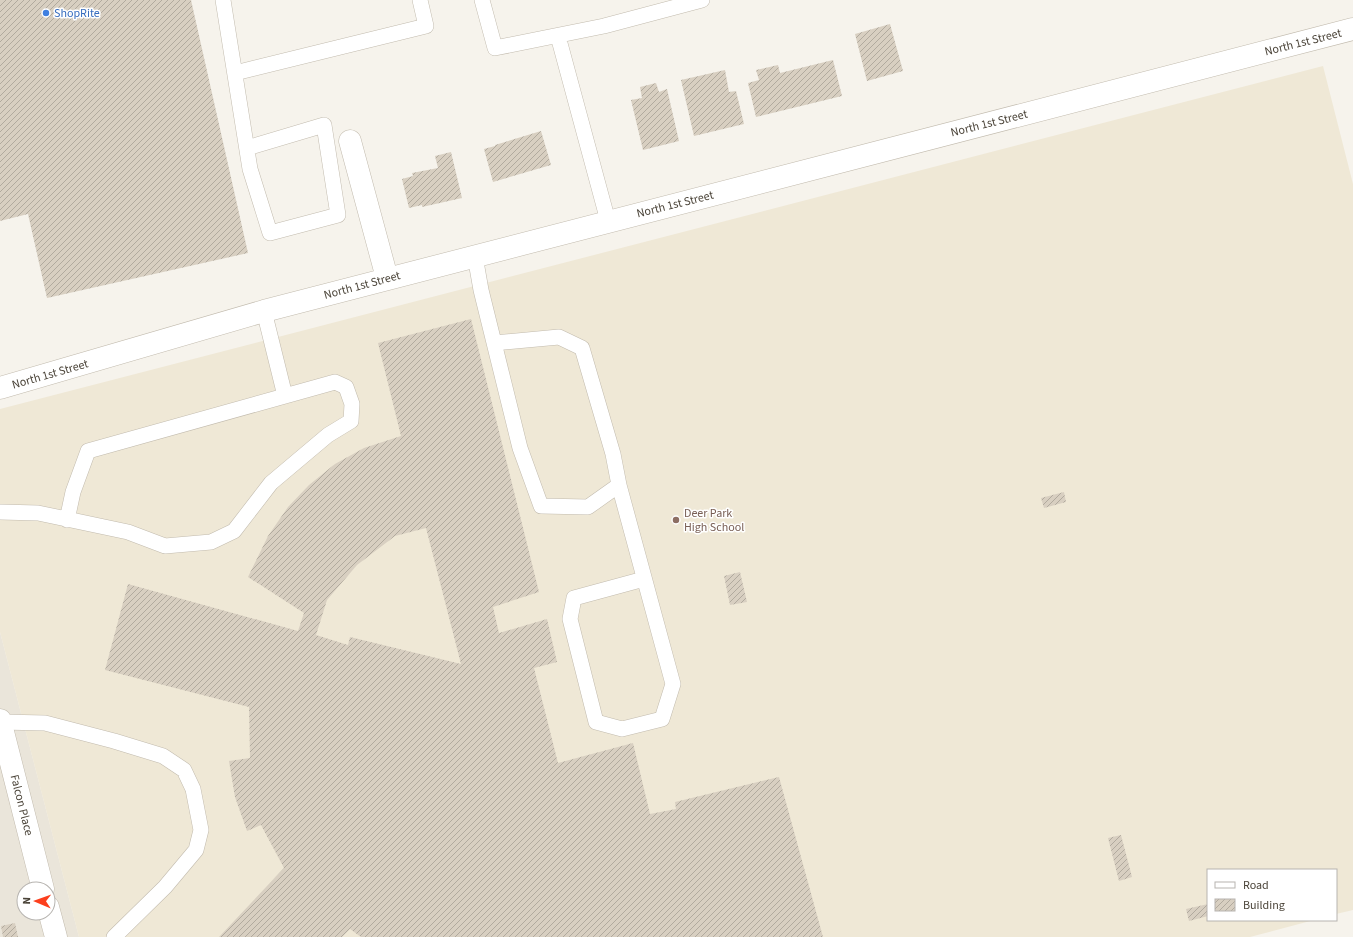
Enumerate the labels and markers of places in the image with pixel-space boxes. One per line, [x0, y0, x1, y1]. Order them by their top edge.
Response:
place label: ShopRite [54, 5, 100, 22]
marker: ShopRite [41, 8, 51, 18]
place label: Deer Park High School [684, 505, 744, 536]
marker: Deer Park High School [671, 515, 681, 525]

